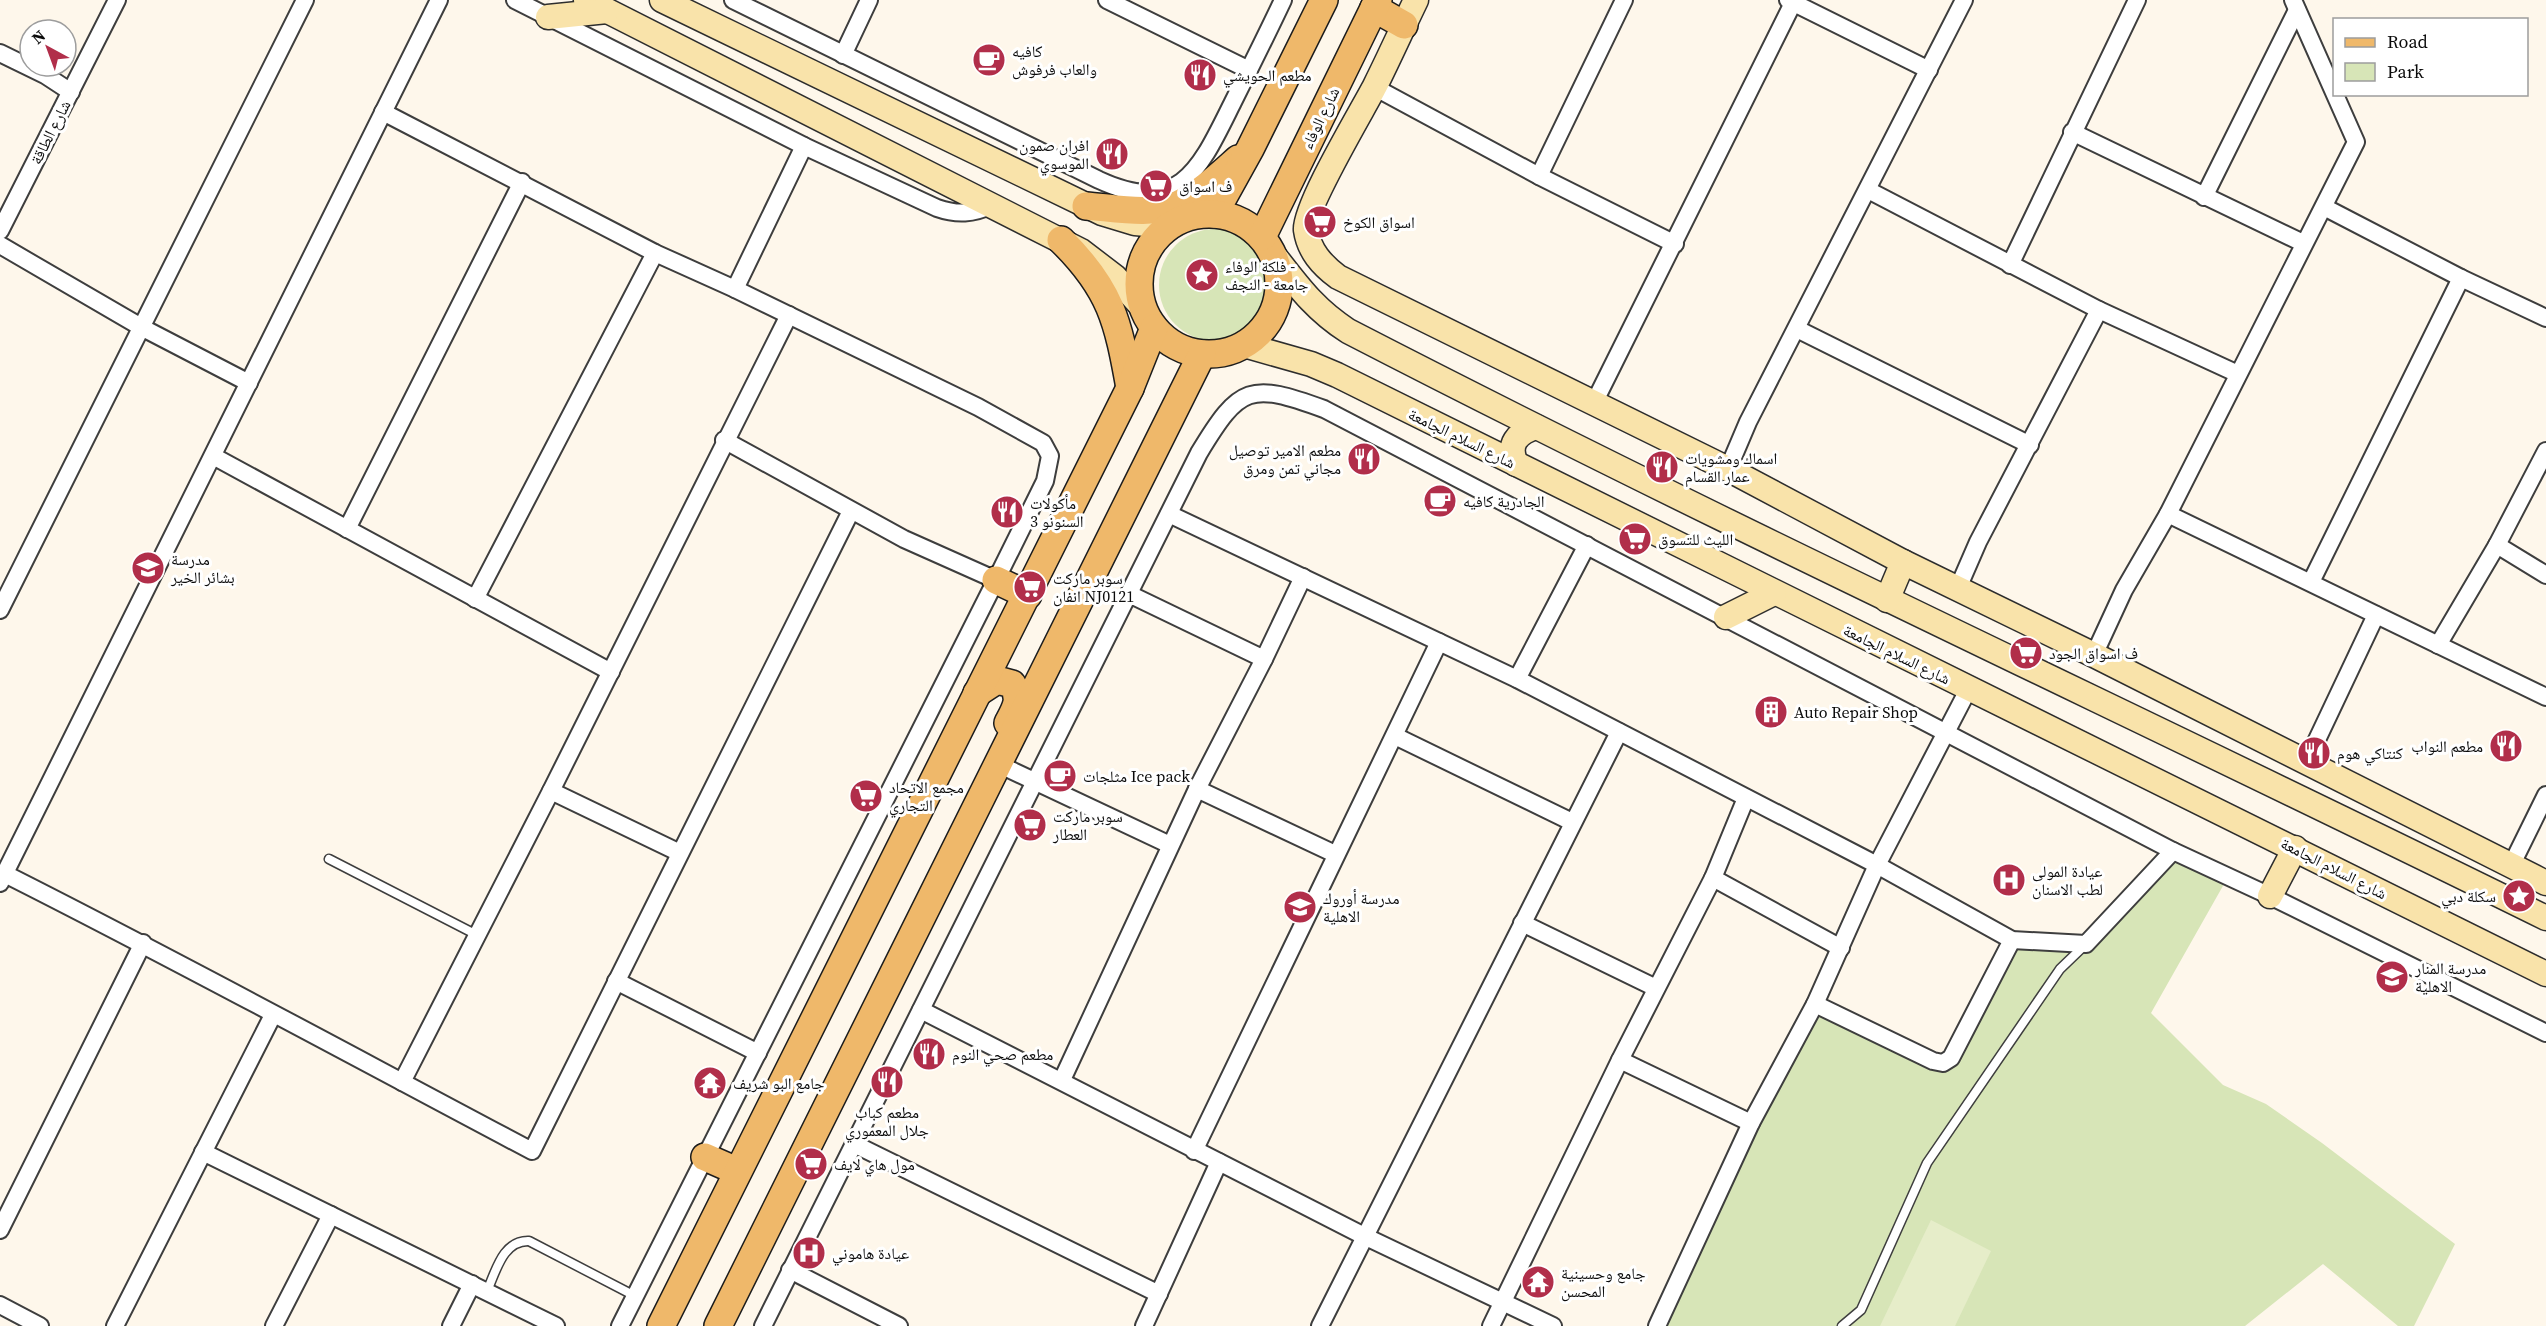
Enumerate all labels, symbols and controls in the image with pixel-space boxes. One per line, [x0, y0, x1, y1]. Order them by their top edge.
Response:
north arrow [18, 18, 78, 78]
legend [2333, 18, 2528, 96]
text: N [27, 24, 50, 49]
text: Road [2387, 29, 2428, 54]
place label: كافيه والعاب فرفوش [1012, 40, 1097, 80]
cafe icon: كافيه والعاب فرفوش [971, 42, 1007, 78]
restaurant icon: مطعم الحويشي [1182, 57, 1218, 93]
text: Park [2387, 59, 2424, 84]
place label: مطعم الحويشي [1223, 64, 1312, 88]
street label: شارع الوفاء [1296, 83, 1344, 153]
street label: شارع الطاقة [24, 96, 76, 168]
place label: افران صمون الموسوي [1019, 134, 1089, 176]
restaurant icon: افران صمون الموسوي [1094, 136, 1130, 172]
supermarket icon: ف اسواق [1138, 168, 1174, 204]
place label: ف اسواق [1179, 175, 1232, 197]
supermarket icon: اسواق الكوخ [1302, 204, 1338, 240]
place label: اسواق الكوخ [1343, 211, 1415, 233]
place label: فلكة الوفاء - جامعة - النجف [1225, 255, 1308, 295]
place icon: فلكة الوفاء - جامعة - النجف [1184, 257, 1220, 293]
street label: شارع السلام الجامعة [1405, 403, 1519, 473]
place label: مطعم الامير توصيل مجاني تمن ومرق [1229, 439, 1341, 481]
restaurant icon: مطعم الامير توصيل مجاني تمن ومرق [1346, 441, 1382, 477]
place label: اسماك ومشويات عمار القسام [1685, 447, 1777, 487]
restaurant icon: اسماك ومشويات عمار القسام [1644, 449, 1680, 485]
cafe icon: الجادرية كافيه [1422, 483, 1458, 519]
place label: الجادرية كافيه [1463, 490, 1545, 512]
place label: مأكولات السنونو 3 [1030, 492, 1084, 532]
restaurant icon: مأكولات السنونو 3 [989, 494, 1025, 530]
supermarket icon: الليث للتسوق [1617, 521, 1653, 557]
place label: الليث للتسوق [1658, 528, 1733, 550]
place label: مدرسة بشائر الخير [170, 548, 235, 588]
school or university icon: مدرسة بشائر الخير [130, 550, 166, 586]
place label: سوبر ماركت انفان NJ0121 [1053, 567, 1134, 607]
supermarket icon: سوبر ماركت انفان NJ0121 [1012, 569, 1048, 605]
street label: شارع السلام الجامعة [1840, 619, 1954, 689]
supermarket icon: ف اسواق الجود [2008, 635, 2044, 671]
place label: ف اسواق الجود [2049, 642, 2138, 664]
building icon: Auto Repair Shop [1753, 694, 1789, 730]
place label: Auto Repair Shop [1794, 701, 1918, 723]
restaurant icon: مطعم النواب [2488, 728, 2524, 764]
restaurant icon: كنتاكي هوم [2296, 735, 2332, 771]
place label: مطعم النواب [2411, 735, 2483, 757]
place label: كنتاكي هوم [2337, 742, 2403, 766]
cafe icon: مثلجات Ice pack [1042, 758, 1078, 794]
place label: مثلجات Ice pack [1083, 765, 1190, 787]
place label: مجمع الاتحاد التجاري [889, 776, 964, 818]
supermarket icon: مجمع الاتحاد التجاري [848, 778, 884, 814]
place label: سوبر ماركت العطار [1052, 805, 1123, 845]
supermarket icon: سوبر ماركت العطار [1012, 807, 1048, 843]
street label: شارع السلام الجامعة [2277, 832, 2391, 904]
place label: عيادة المولى لطب الاسنان [2032, 860, 2103, 900]
hospital icon: عيادة المولى لطب الاسنان [1991, 862, 2027, 898]
place icon: سكلة دبي [2501, 878, 2537, 914]
place label: سكلة دبي [2441, 885, 2496, 909]
place label: مدرسة أوروك الاهلية [1323, 887, 1399, 927]
school or university icon: مدرسة أوروك الاهلية [1282, 889, 1318, 925]
place label: مدرسة المنار الاهلية [2414, 957, 2486, 997]
school or university icon: مدرسة المنار الاهلية [2374, 959, 2410, 995]
restaurant icon: مطعم صحي النوم [911, 1036, 947, 1072]
place label: مطعم صحي النوم [952, 1043, 1053, 1067]
restaurant icon: مطعم كباب جلال المعموري [869, 1064, 905, 1100]
temple icon: جامع البو شريف [692, 1065, 728, 1101]
place label: جامع البو شريف [733, 1072, 825, 1094]
place label: مطعم كباب جلال المعموري [845, 1101, 929, 1143]
supermarket icon: مول هاي لايف [793, 1146, 829, 1182]
place label: مول هاي لايف [834, 1153, 915, 1177]
hospital icon: عيادة هاموني [791, 1235, 827, 1271]
place label: عيادة هاموني [832, 1242, 909, 1266]
place label: جامع وحسينية المحسن [1561, 1262, 1646, 1302]
temple icon: جامع وحسينية المحسن [1520, 1264, 1556, 1300]

